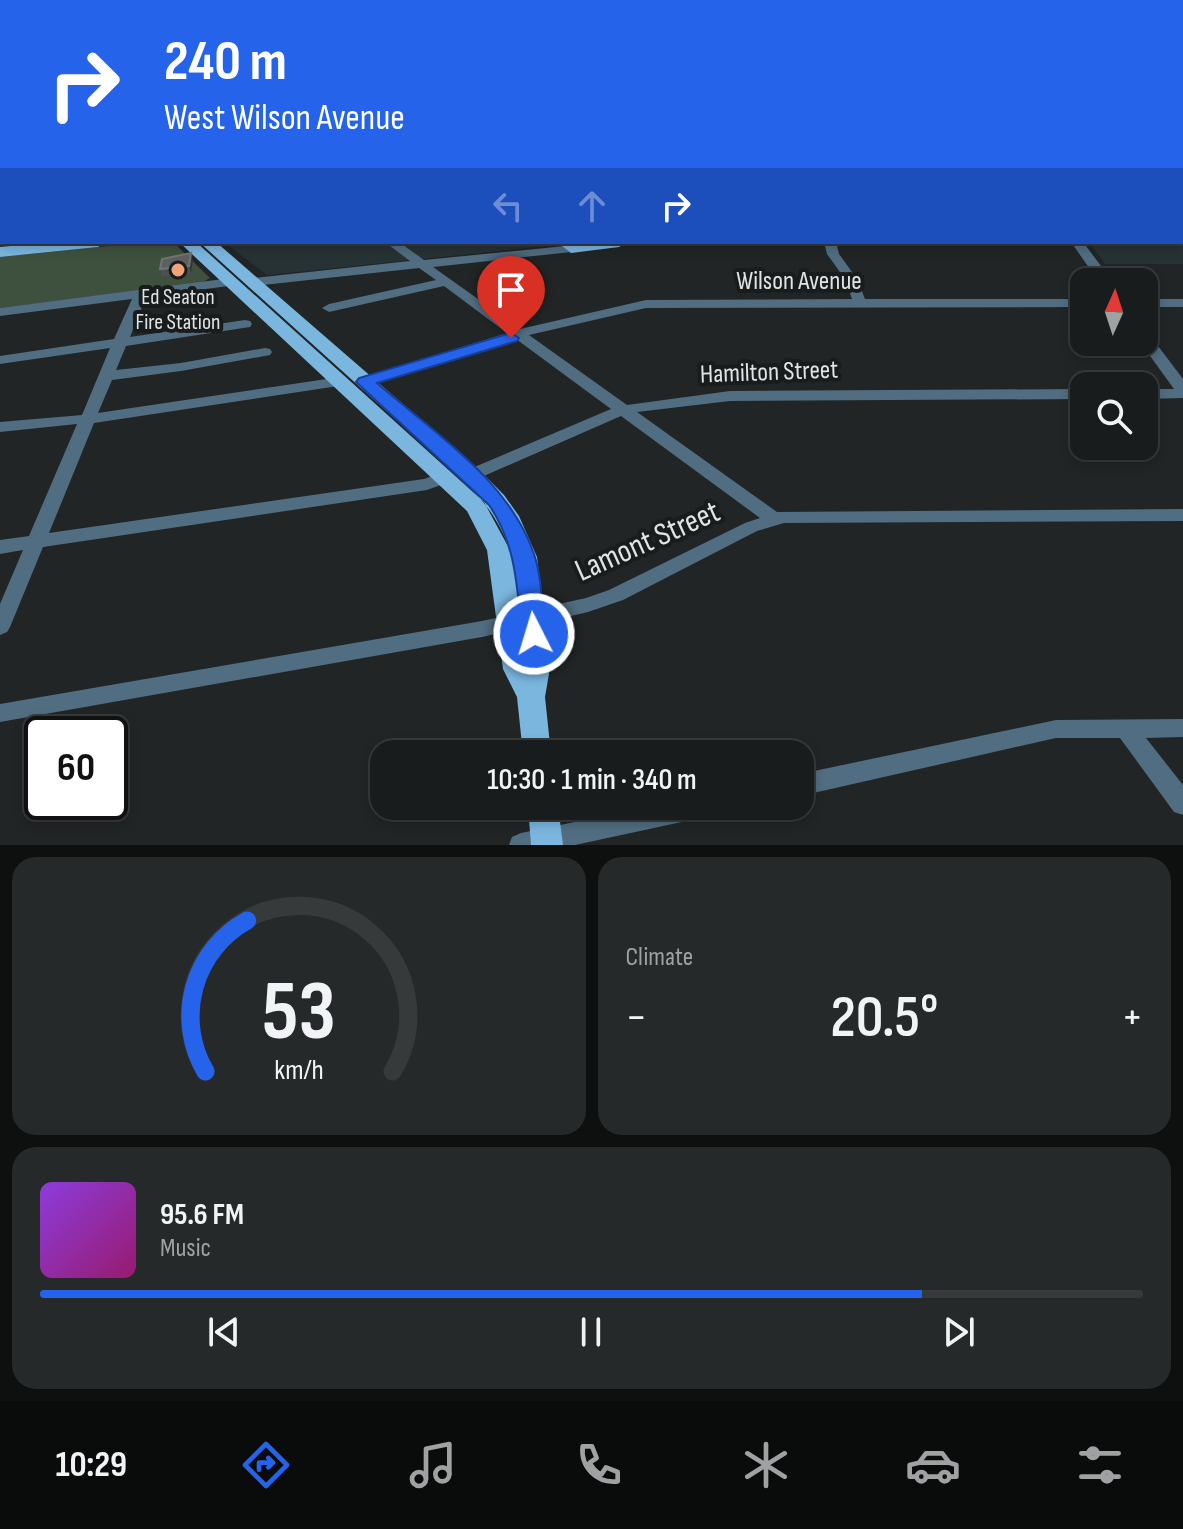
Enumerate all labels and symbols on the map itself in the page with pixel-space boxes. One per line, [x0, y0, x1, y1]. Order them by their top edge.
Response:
pin [477, 256, 545, 338]
marker: Ed Seaton Fire Station [169, 261, 187, 279]
street label: Wilson Avenue [736, 266, 862, 297]
north arrow [1070, 268, 1158, 356]
place label: Ed Seaton Fire Station [136, 284, 220, 336]
street label: Hamilton Street [699, 355, 839, 390]
street label: Lamont Street [569, 492, 726, 591]
position arrow [492, 592, 576, 676]
speed limit sign: 60 [24, 716, 128, 820]

